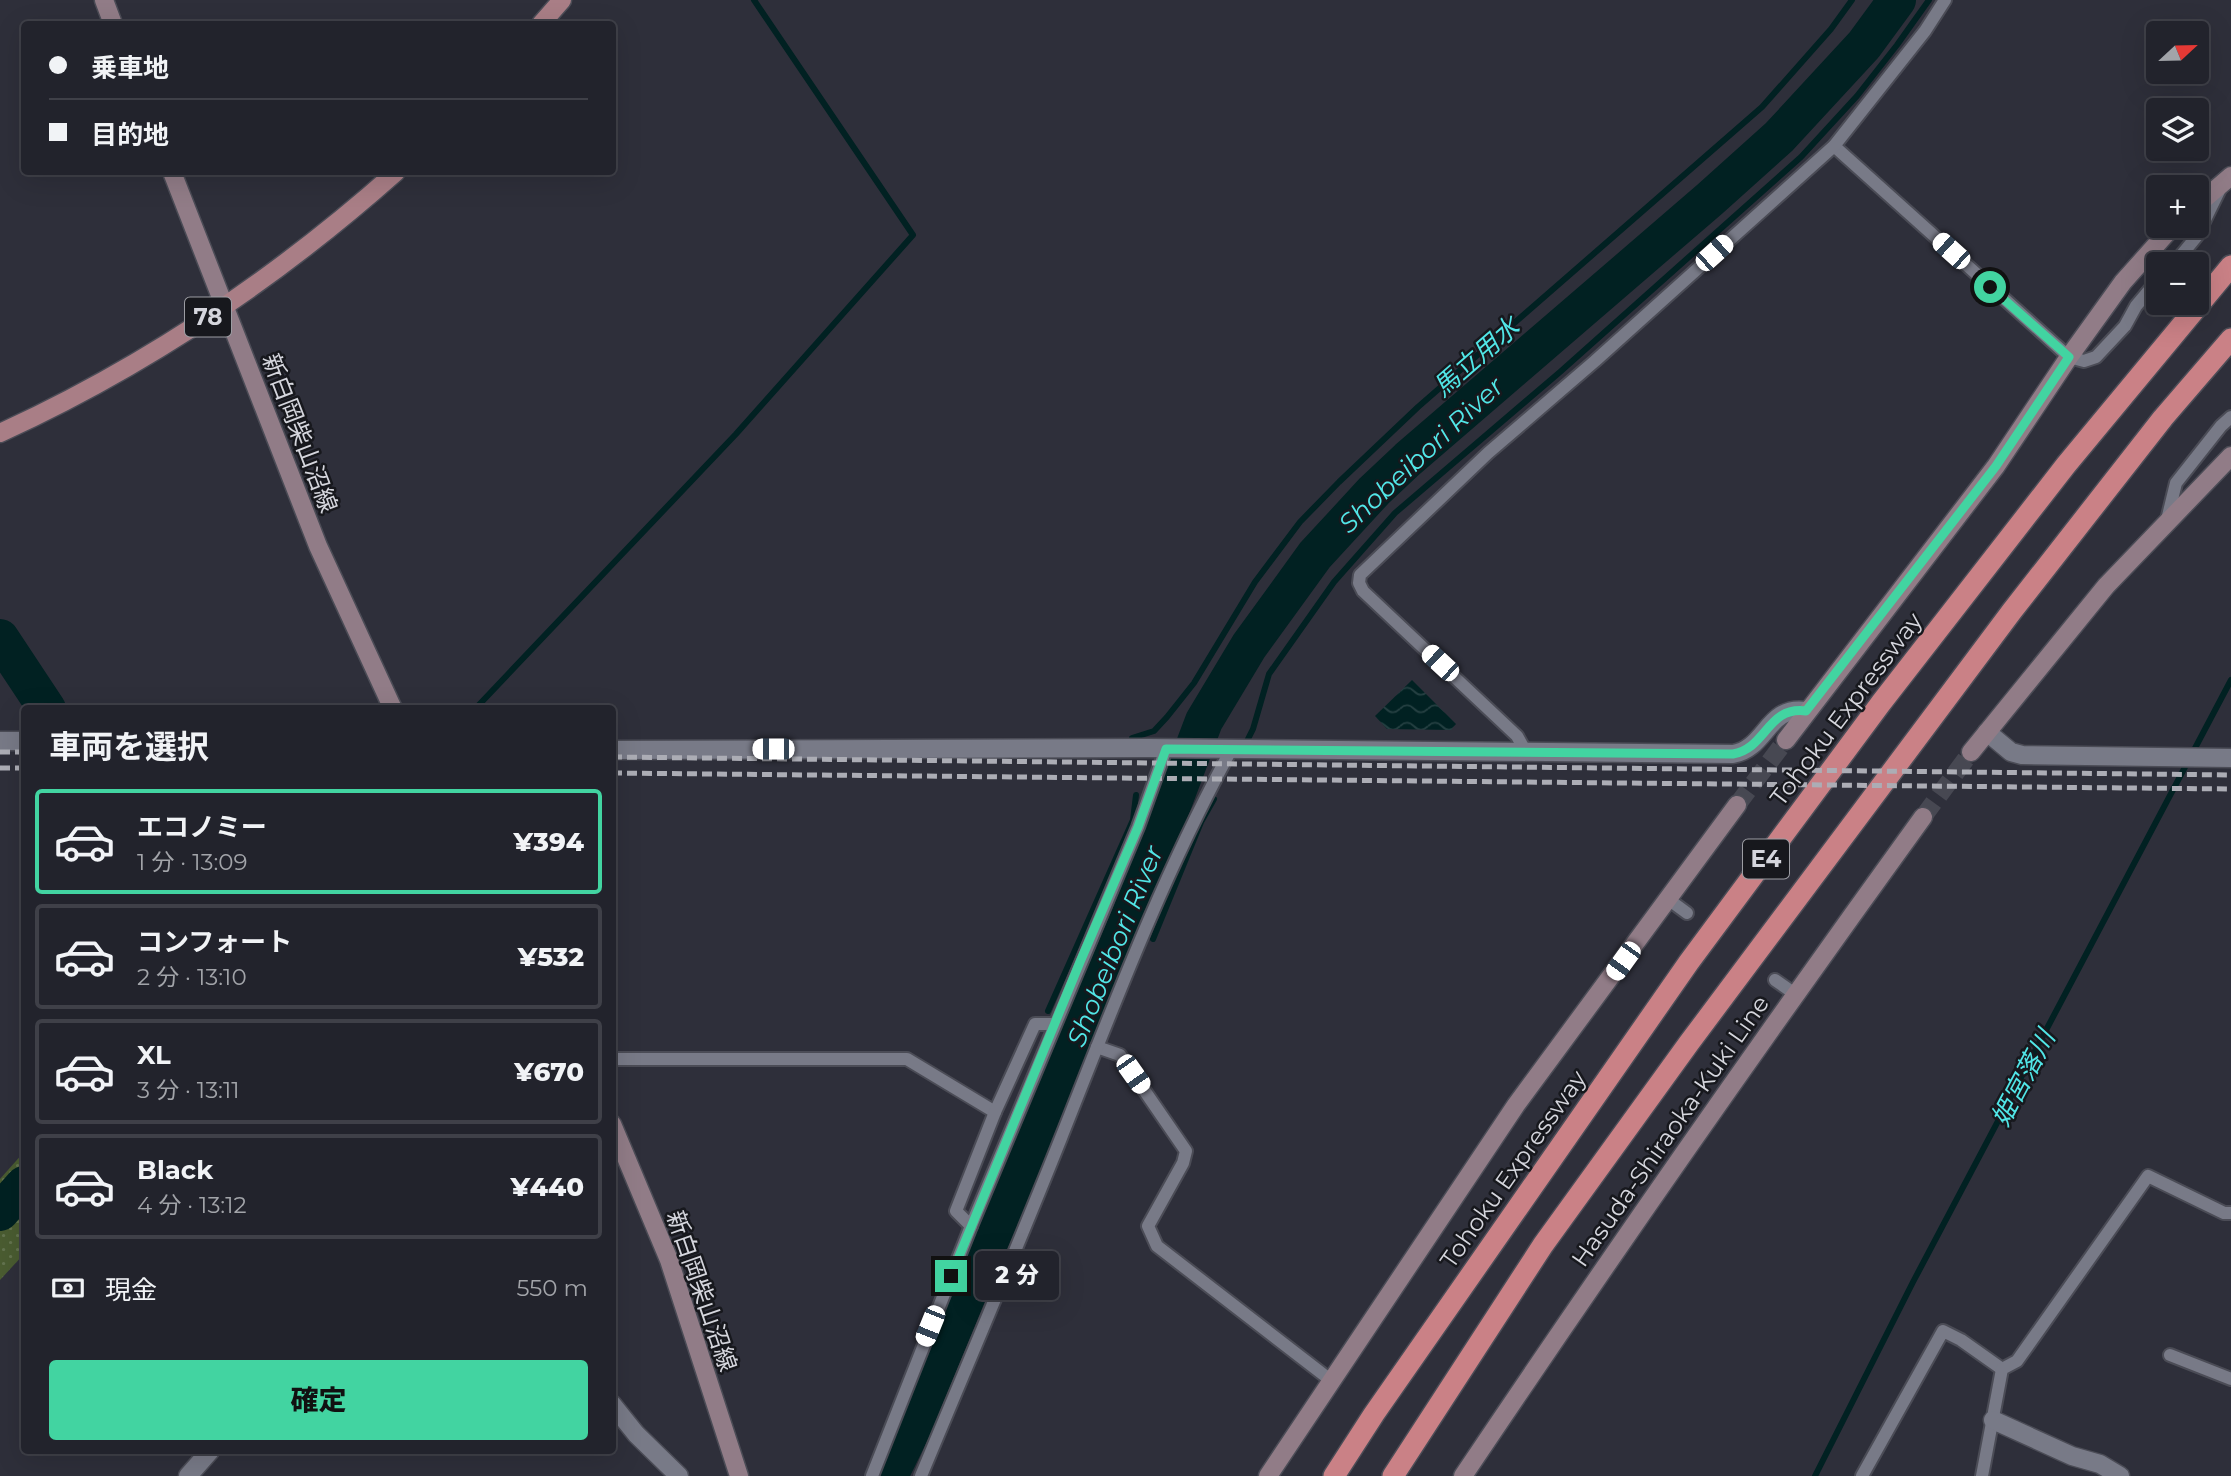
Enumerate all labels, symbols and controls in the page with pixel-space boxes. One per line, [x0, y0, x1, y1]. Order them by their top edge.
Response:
north arrow [2146, 21, 2208, 84]
map controls [2146, 21, 2209, 315]
text: 乗車地 [91, 52, 169, 84]
button: layers [2146, 98, 2209, 161]
text: 目的地 [91, 119, 169, 151]
button: + [2146, 175, 2209, 238]
car [1929, 229, 1974, 273]
car [1692, 231, 1737, 275]
button: − [2146, 252, 2209, 315]
route start [1974, 271, 2006, 303]
road number: 78 [185, 298, 231, 336]
water label: 馬立用水 [1426, 309, 1528, 403]
street label: 新白岡柴山沼線 [256, 349, 344, 517]
water label: Shobeibori River [1332, 370, 1511, 540]
street label: Tohoku Expressway [1764, 607, 1928, 811]
car [1418, 641, 1463, 685]
text: 車両を選択 [49, 727, 209, 766]
car [753, 739, 795, 760]
icon: car [53, 810, 116, 873]
text: エコノミー [137, 811, 267, 843]
text: ¥394 [513, 826, 584, 858]
road number: E4 [1743, 839, 1789, 878]
water label: Shobeibori River [1060, 840, 1170, 1051]
text: 1 分 · 13:09 [137, 848, 248, 876]
icon: car [53, 925, 116, 988]
text: コンフォート [137, 926, 292, 958]
car [1603, 938, 1644, 984]
text: ¥532 [518, 941, 584, 973]
text: 2 分 · 13:10 [137, 963, 247, 991]
street label: Hasuda-Shiraoka-Kuki Line [1565, 990, 1775, 1272]
water label: 姫宮落川 [1984, 1022, 2063, 1131]
text: XL [137, 1039, 171, 1071]
icon: car [53, 1040, 116, 1103]
car [1113, 1051, 1154, 1097]
text: ¥670 [514, 1056, 584, 1088]
street label: Tohoku Expressway [1434, 1065, 1592, 1273]
text: 3 分 · 13:11 [137, 1076, 240, 1104]
text: Black [137, 1154, 213, 1186]
icon: car [53, 1155, 116, 1218]
text: ¥440 [510, 1171, 584, 1203]
text: 4 分 · 13:12 [137, 1191, 247, 1219]
street label: 新白岡柴山沼線 [661, 1207, 743, 1375]
callout: 2 分 [976, 1252, 1060, 1300]
route end [935, 1260, 967, 1292]
text: 2 分 [995, 1261, 1039, 1289]
icon: cash [49, 1269, 87, 1307]
text: 現金 [105, 1274, 157, 1306]
text: 550 m [516, 1274, 588, 1302]
car [913, 1303, 948, 1349]
button: 確定 [49, 1360, 588, 1440]

